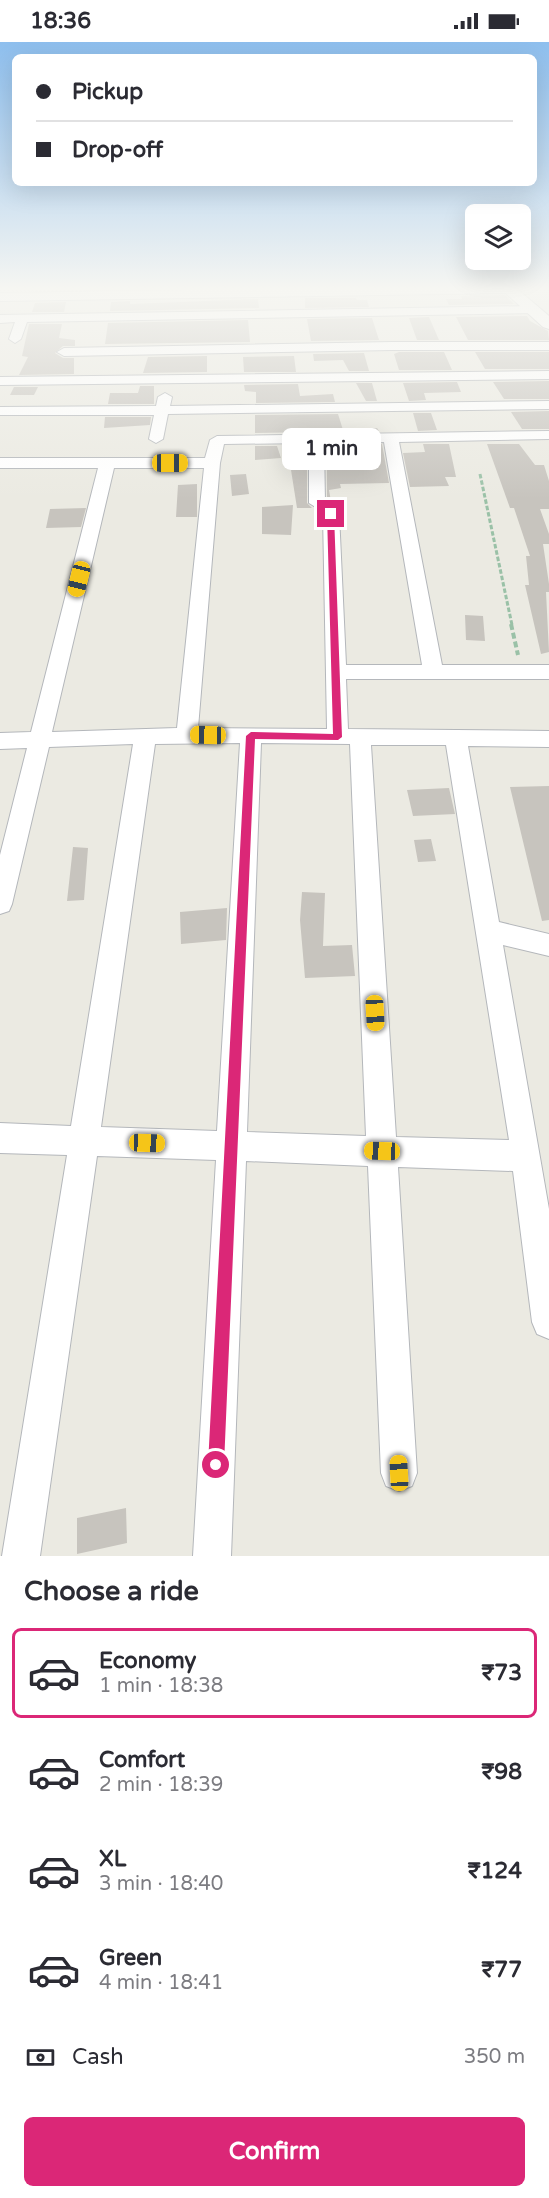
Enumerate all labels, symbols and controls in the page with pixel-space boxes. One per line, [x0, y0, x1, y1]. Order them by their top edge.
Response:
text: 18:36 [30, 8, 91, 34]
text: Pickup [72, 79, 143, 105]
text: Drop-off [72, 137, 163, 163]
map controls [465, 204, 531, 270]
button: layers [465, 204, 531, 270]
callout: 1 min [282, 427, 380, 469]
text: 1 min [305, 437, 358, 461]
car [152, 454, 188, 472]
route end [317, 500, 344, 527]
car [66, 559, 92, 599]
car [190, 726, 226, 744]
car [365, 995, 385, 1031]
car [129, 1133, 165, 1153]
car [364, 1141, 400, 1161]
route start [202, 1451, 229, 1478]
car [389, 1455, 409, 1491]
text: Choose a ride [24, 1575, 199, 1608]
icon: car [27, 1646, 81, 1700]
text: Economy [99, 1648, 196, 1674]
text: ₹73 [481, 1660, 522, 1686]
text: 1 min · 18:38 [99, 1674, 223, 1698]
icon: car [27, 1745, 81, 1799]
text: Comfort [99, 1747, 185, 1773]
text: ₹98 [481, 1759, 522, 1785]
text: 2 min · 18:39 [99, 1773, 223, 1797]
icon: car [27, 1844, 81, 1898]
text: XL [99, 1846, 126, 1872]
text: ₹124 [468, 1858, 522, 1884]
text: 3 min · 18:40 [99, 1872, 223, 1896]
icon: car [27, 1943, 81, 1997]
text: Green [99, 1945, 162, 1971]
text: ₹77 [481, 1957, 522, 1983]
text: 4 min · 18:41 [99, 1971, 223, 1995]
icon: cash [24, 2041, 57, 2074]
text: Cash [72, 2044, 124, 2070]
text: 350 m [464, 2045, 525, 2069]
button: Confirm [24, 2117, 525, 2186]

